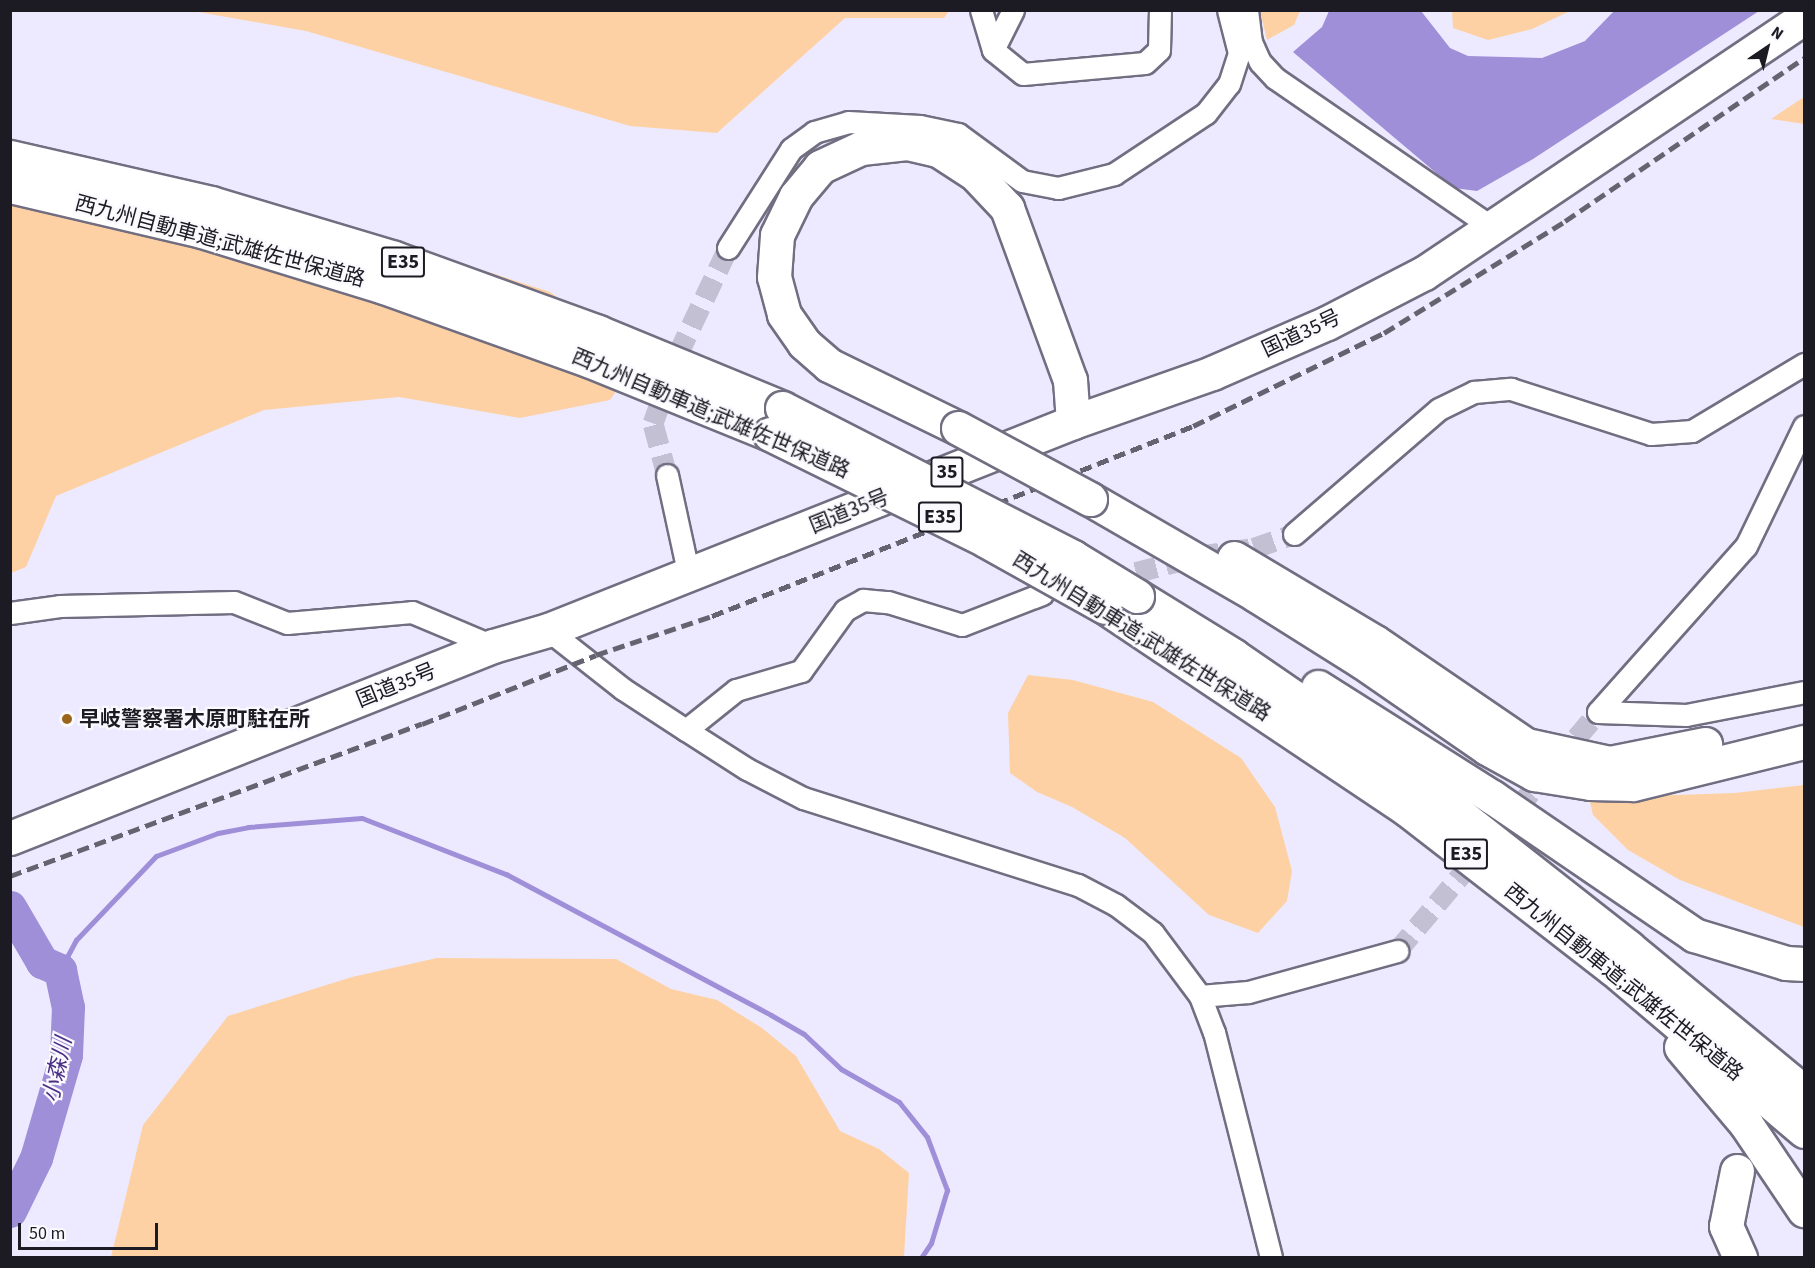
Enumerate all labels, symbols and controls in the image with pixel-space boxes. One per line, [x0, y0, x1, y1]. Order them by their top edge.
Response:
north arrow [1737, 18, 1797, 78]
text: N [1767, 21, 1788, 45]
street label: 西九州自動車道;武雄佐世保道路 [72, 190, 368, 292]
road number: E35 [380, 245, 426, 279]
street label: 国道35号 [1258, 304, 1344, 362]
street label: 西九州自動車道;武雄佐世保道路 [568, 343, 854, 483]
road number: 35 [929, 455, 965, 489]
street label: 国道35号 [805, 484, 893, 538]
road number: E35 [918, 500, 962, 534]
street label: 西九州自動車道;武雄佐世保道路 [1008, 546, 1276, 726]
street label: 国道35号 [352, 658, 440, 712]
place label: 早岐警察署木原町駐在所 [79, 706, 310, 732]
marker: 早岐警察署木原町駐在所 [60, 712, 74, 726]
road number: E35 [1444, 837, 1488, 871]
street label: 西九州自動車道;武雄佐世保道路 [1500, 878, 1748, 1086]
water label: 小森川 [38, 1035, 78, 1105]
scale bar [21, 1211, 160, 1249]
text: 50 m [29, 1221, 65, 1246]

